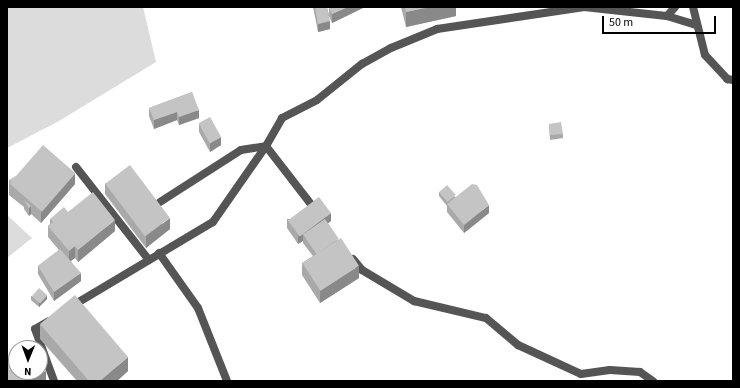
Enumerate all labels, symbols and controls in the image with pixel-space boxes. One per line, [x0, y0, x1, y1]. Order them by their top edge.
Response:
scale bar [604, 8, 718, 34]
text: 50 m [609, 14, 633, 31]
north arrow [8, 340, 48, 380]
text: N [24, 364, 32, 379]

